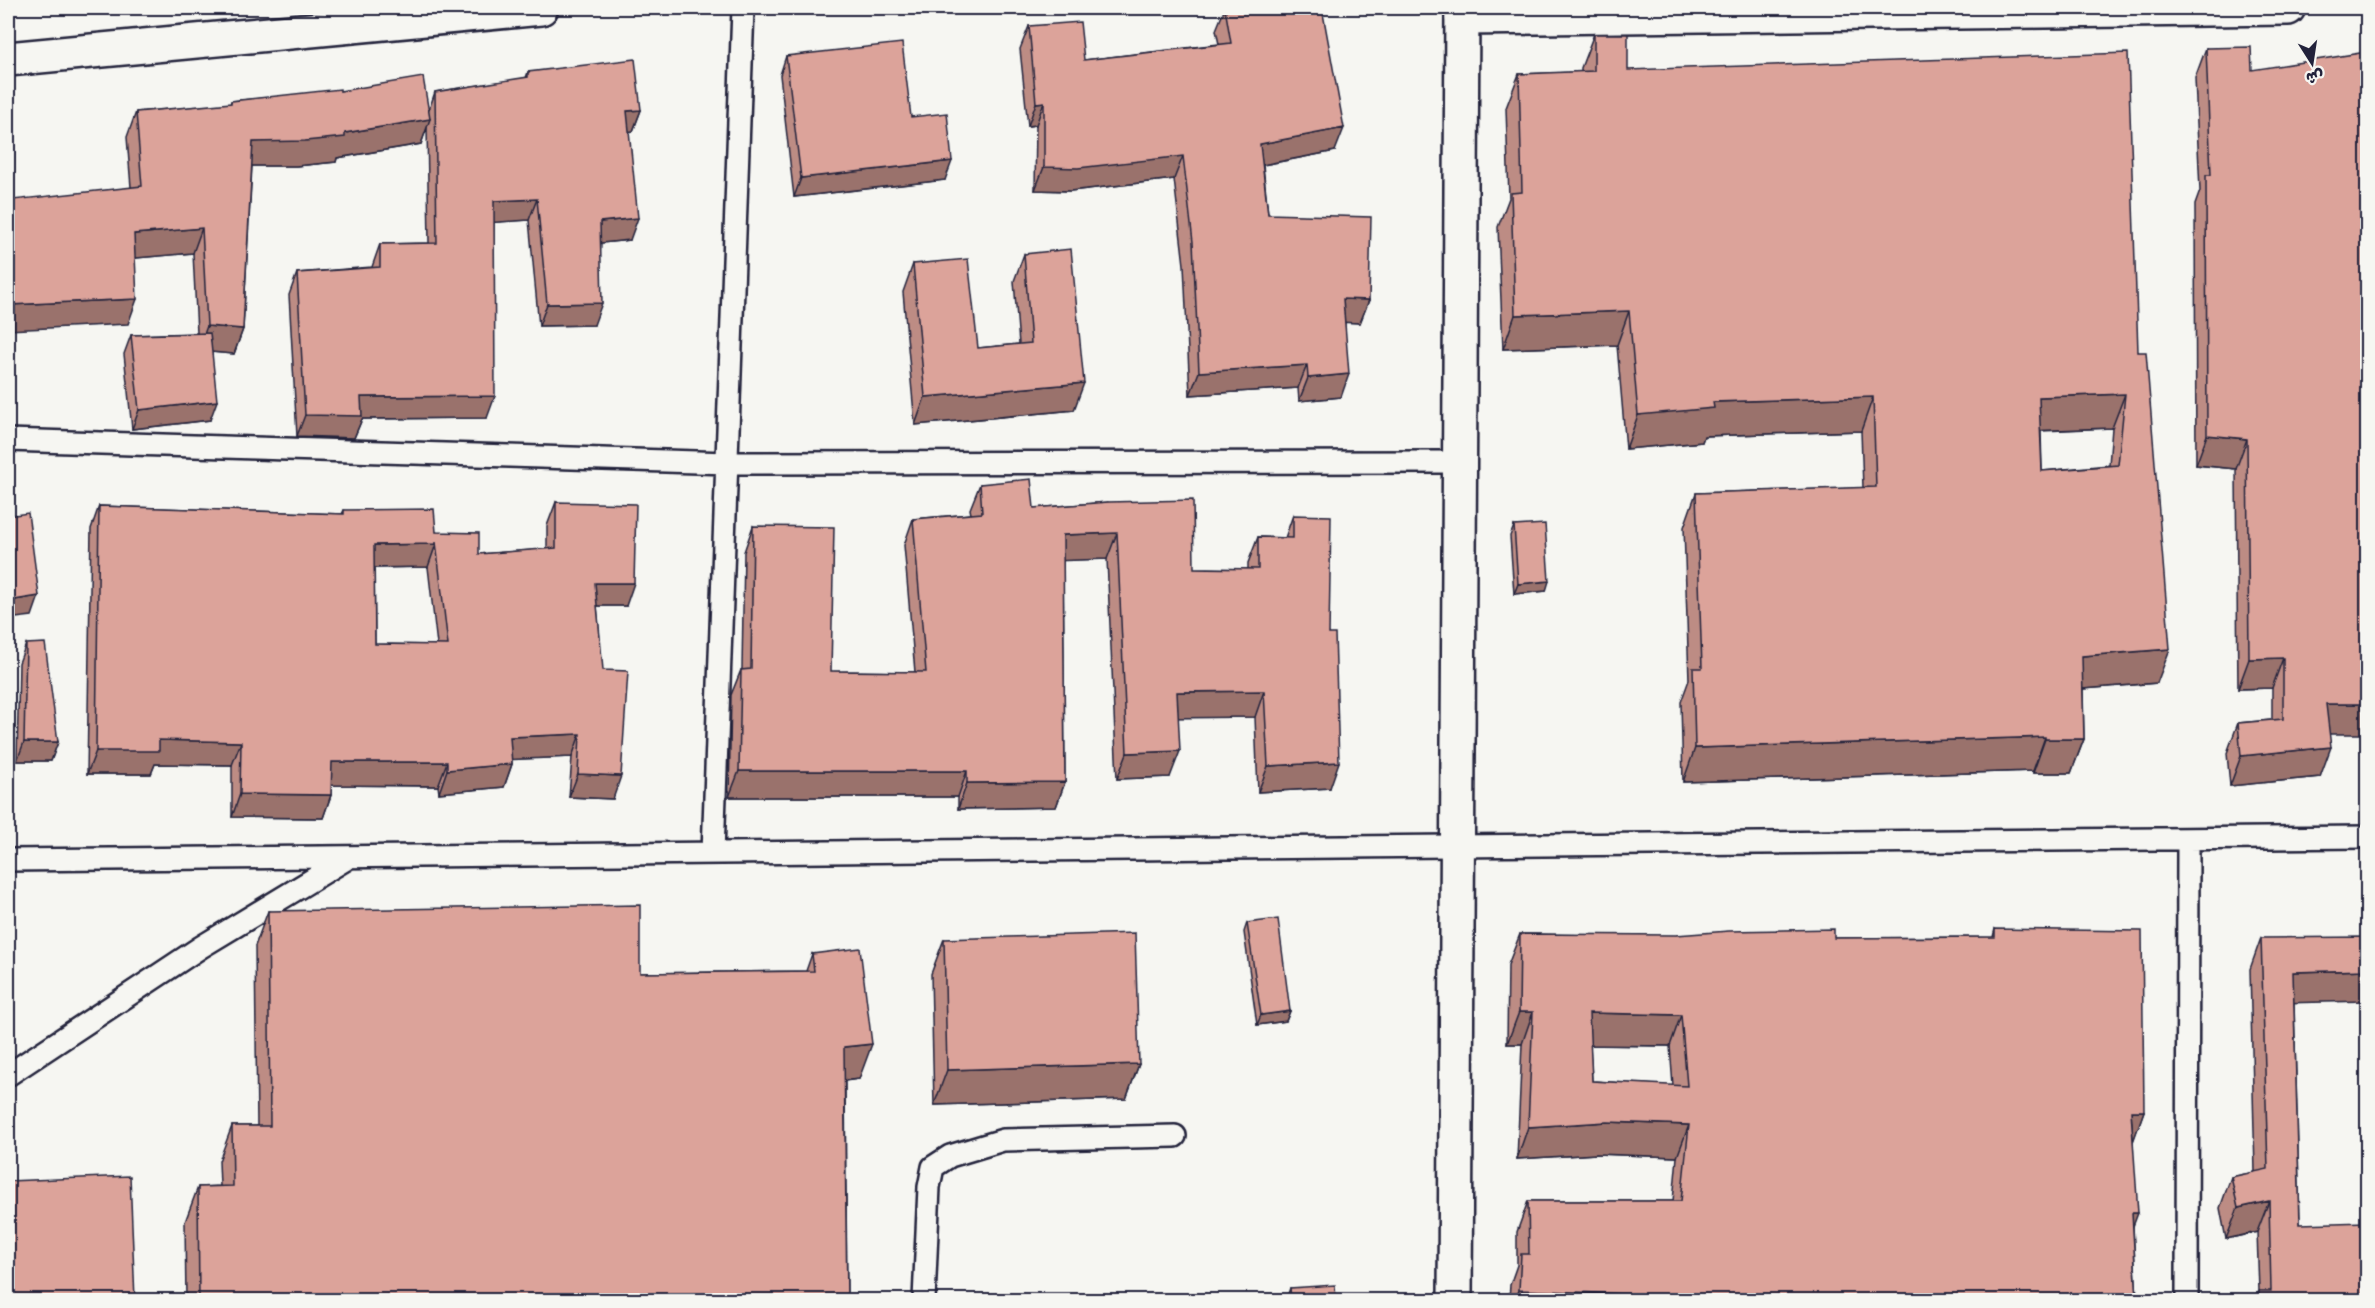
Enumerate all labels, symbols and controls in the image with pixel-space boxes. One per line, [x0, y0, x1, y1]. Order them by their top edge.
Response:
north arrow [2282, 33, 2342, 93]
text: ش [2304, 62, 2326, 89]

